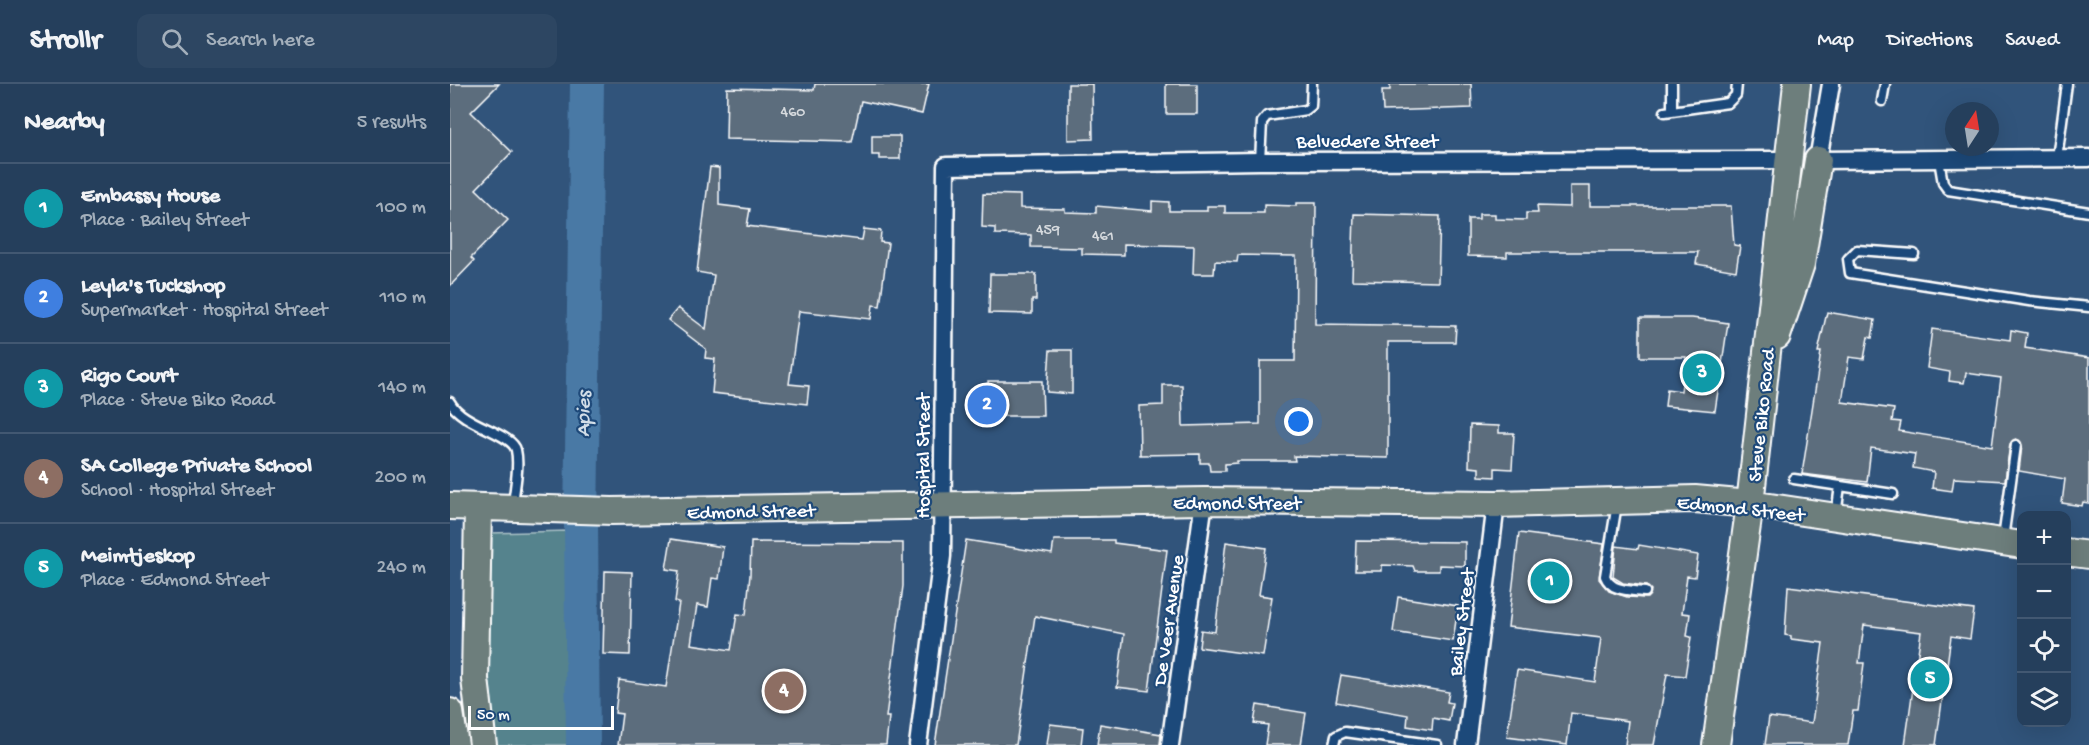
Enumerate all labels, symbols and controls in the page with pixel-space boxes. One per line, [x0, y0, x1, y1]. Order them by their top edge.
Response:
search box [137, 14, 557, 68]
text: Strollr [30, 25, 101, 58]
icon: search [158, 25, 191, 58]
text: Search here [206, 28, 315, 54]
text: Map [1817, 29, 1854, 54]
text: Directions [1887, 29, 1972, 54]
text: Saved [2005, 29, 2059, 54]
north arrow [1945, 102, 1999, 156]
house number: 460 [781, 104, 805, 123]
text: Nearby [24, 108, 105, 139]
text: 5 results [357, 112, 426, 135]
street label: Belvedere Street [1295, 132, 1440, 155]
text: Embassy House [81, 184, 220, 210]
text: 1 [39, 197, 48, 220]
text: 100 m [376, 197, 426, 220]
text: Place · Bailey Street [81, 210, 249, 233]
house number: 459 [1036, 222, 1060, 241]
house number: 461 [1092, 228, 1114, 247]
text: Leyla's Tuckshop [81, 274, 225, 300]
text: 2 [39, 287, 48, 310]
text: 110 m [380, 287, 426, 310]
text: Supermarket · Hospital Street [81, 300, 328, 323]
street label: Steve Biko Road [1745, 345, 1782, 483]
pin: 3 [1682, 350, 1722, 396]
text: Rigo Court [81, 364, 177, 390]
text: 3 [38, 377, 49, 400]
text: 140 m [378, 377, 426, 400]
pin: 2 [968, 382, 1006, 428]
water label: Apies [573, 389, 598, 437]
text: Place · Steve Biko Road [81, 390, 274, 413]
street label: Hospital Street [914, 392, 937, 519]
your location [1284, 407, 1313, 436]
text: SA College Private School [81, 454, 312, 480]
text: 4 [39, 467, 48, 490]
text: 200 m [375, 467, 426, 490]
text: School · Hospital Street [81, 480, 274, 503]
street label: Edmond Street [1676, 492, 1807, 529]
street label: Edmond Street [1173, 494, 1303, 517]
street label: Edmond Street [687, 501, 817, 526]
map controls [2017, 511, 2071, 727]
button: + [2017, 511, 2071, 565]
text: Meimtjeskop [81, 544, 195, 570]
street label: De Veer Avenue [1150, 553, 1191, 689]
text: 5 [38, 557, 49, 580]
text: 240 m [376, 557, 426, 580]
pin: 1 [1530, 558, 1570, 604]
street label: Bailey Street [1445, 565, 1482, 679]
button: − [2017, 565, 2071, 619]
text: Place · Edmond Street [81, 570, 268, 593]
button: locate [2017, 619, 2071, 673]
pin: 5 [1910, 656, 1950, 702]
pin: 4 [764, 668, 804, 714]
button: layers [2017, 673, 2071, 727]
scale bar [468, 703, 614, 730]
text: 50 m [477, 707, 510, 726]

